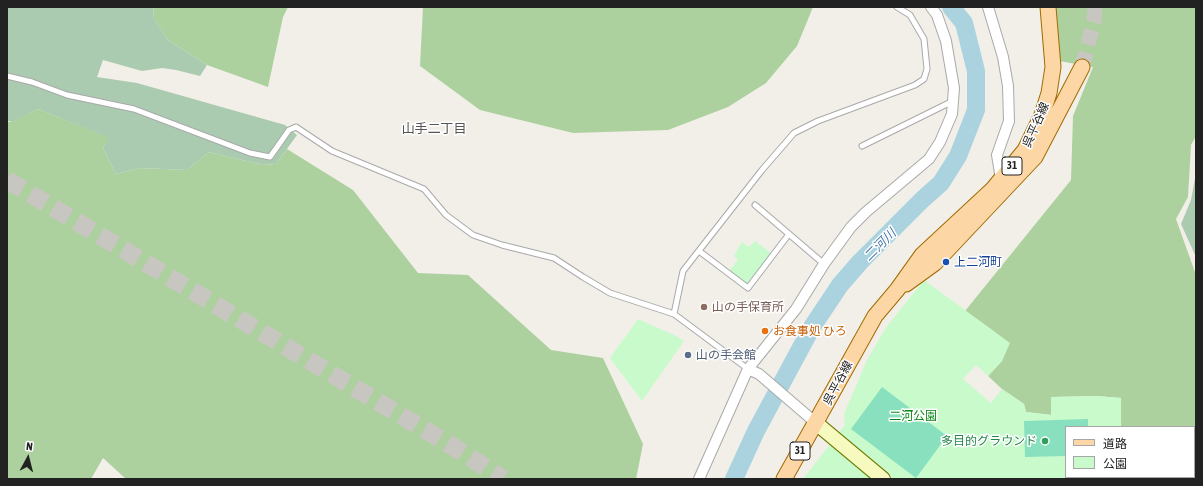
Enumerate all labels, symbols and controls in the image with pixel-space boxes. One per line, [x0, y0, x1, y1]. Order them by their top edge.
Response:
street label: 呉平谷線 [1020, 100, 1052, 150]
district label: 山手二丁目 [402, 121, 466, 137]
road number: 31 [1002, 157, 1022, 175]
water label: 二河川 [861, 226, 899, 264]
place label: 上二河町 [954, 255, 1002, 269]
marker: 上二河町 [941, 257, 951, 267]
place label: 山の手保育所 [712, 300, 784, 314]
marker: 山の手保育所 [699, 302, 709, 312]
place label: お食事処 ひろ [773, 324, 847, 338]
marker: お食事処 ひろ [760, 326, 770, 336]
place label: 山の手会館 [696, 348, 756, 362]
marker: 山の手会館 [683, 350, 693, 360]
street label: 呉平谷線 [820, 358, 856, 408]
park label: 二河公園 [889, 409, 937, 423]
legend [1065, 426, 1195, 478]
place label: 多目的グラウンド [941, 434, 1037, 448]
marker: 多目的グラウンド [1040, 436, 1050, 446]
text: 道路 [1103, 437, 1127, 451]
north arrow [8, 438, 48, 478]
text: N [26, 440, 33, 452]
road number: 31 [790, 442, 810, 460]
text: 公園 [1103, 457, 1127, 471]

